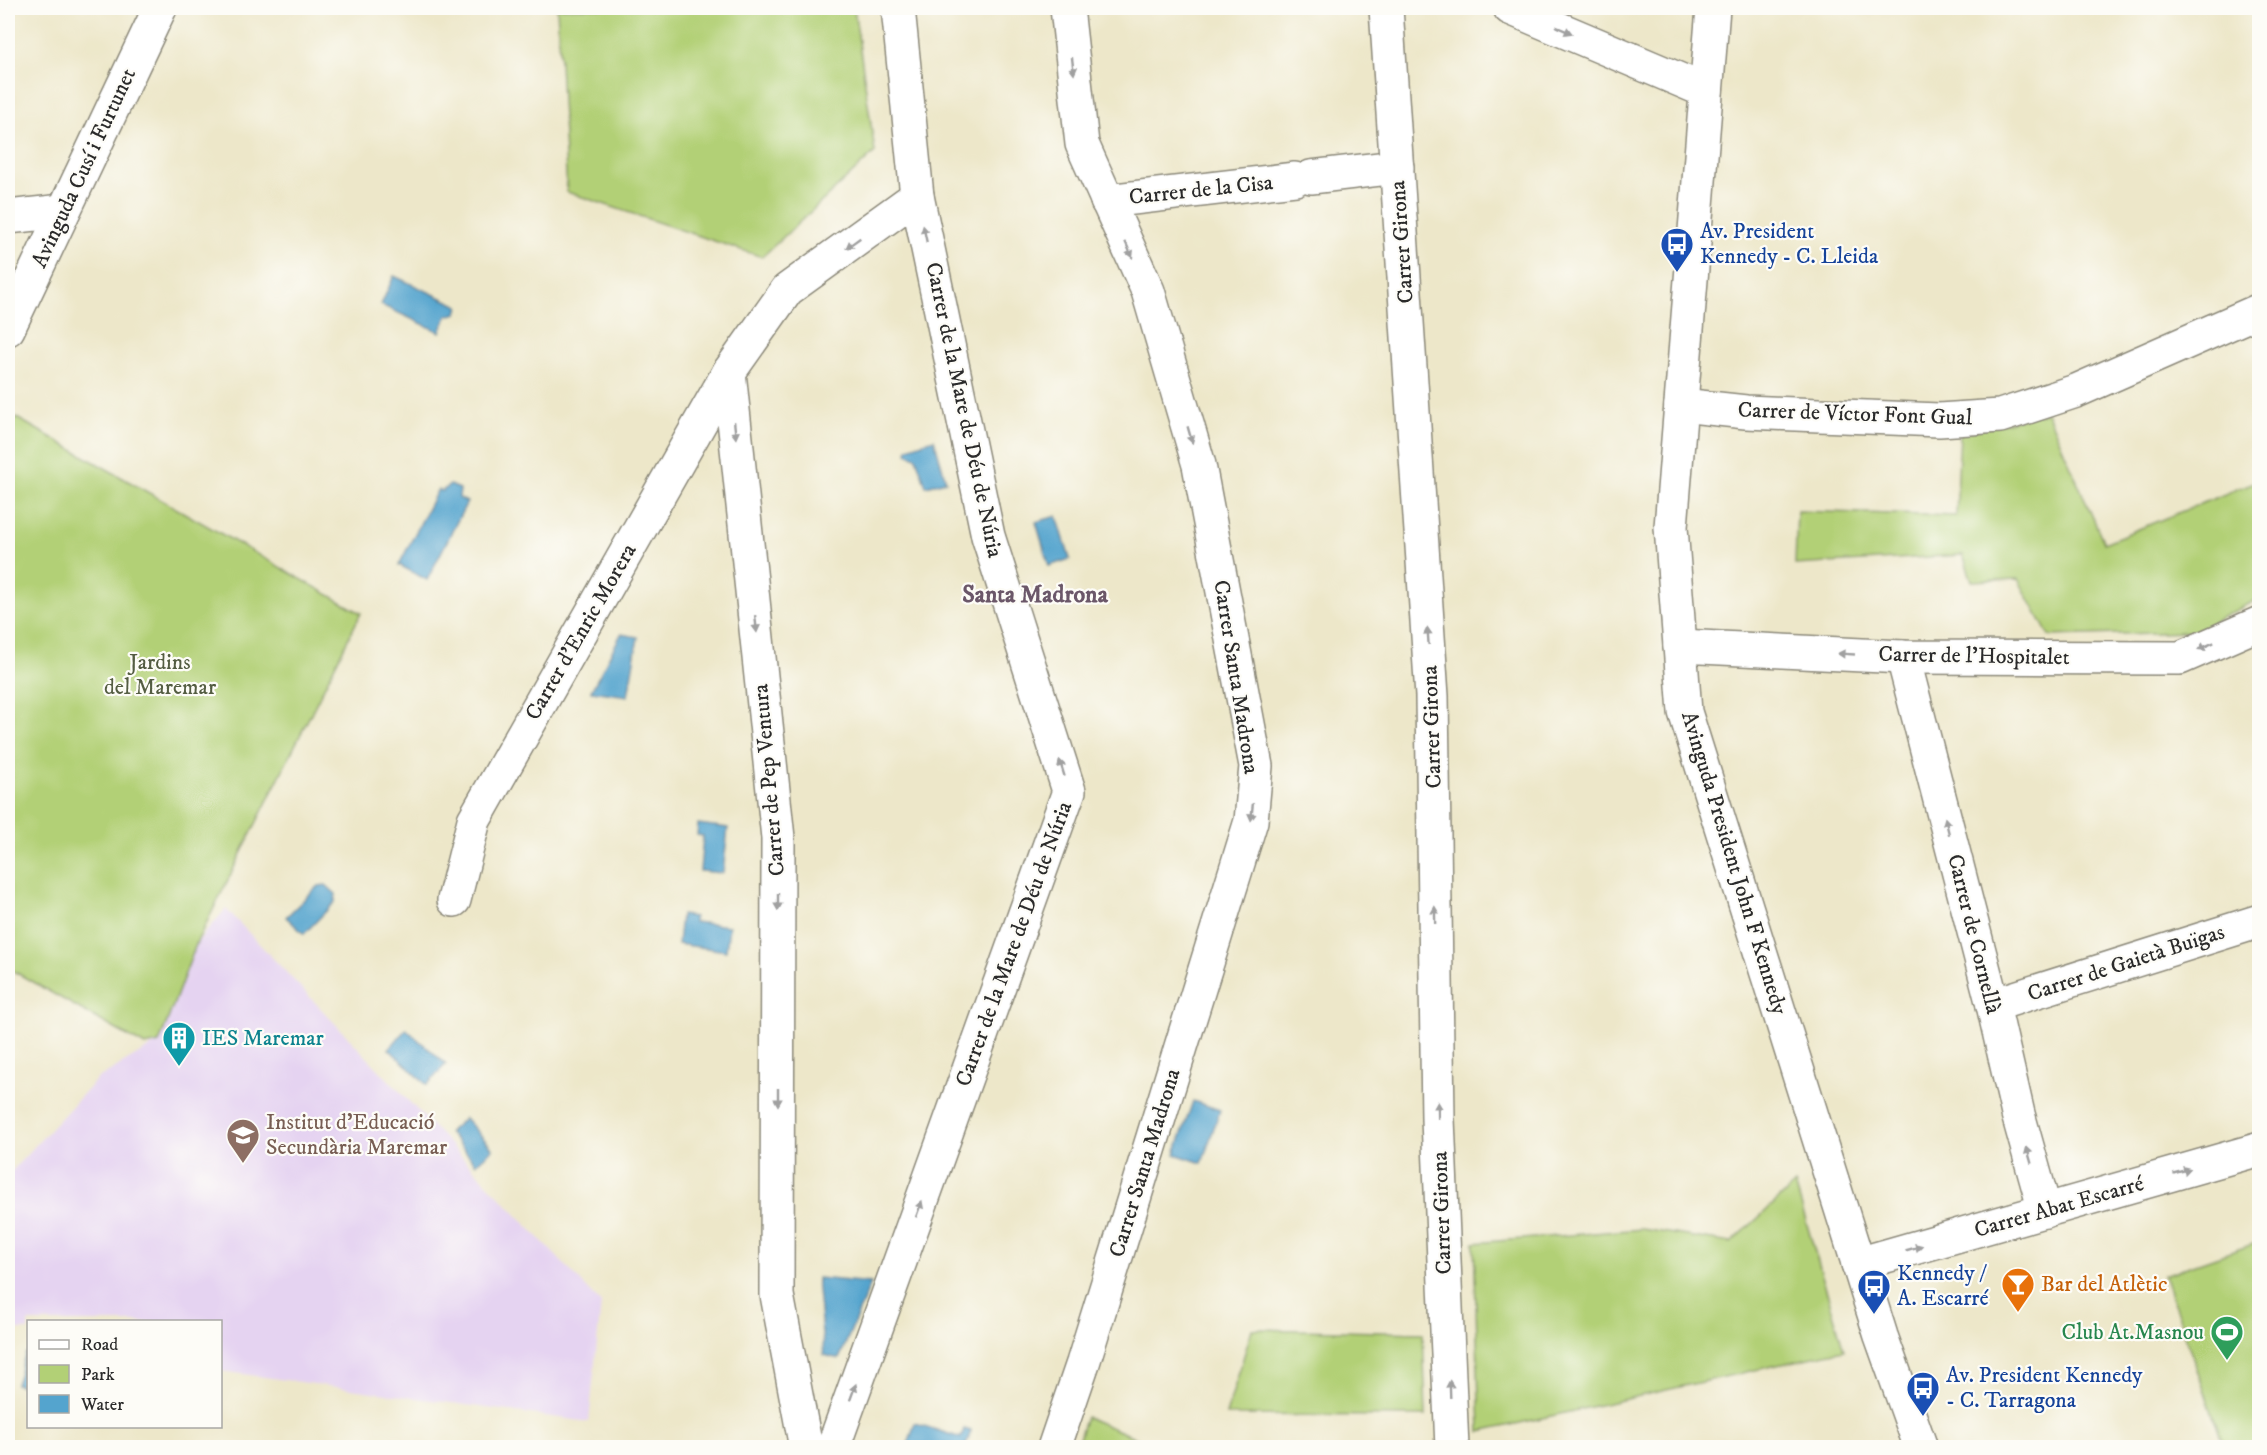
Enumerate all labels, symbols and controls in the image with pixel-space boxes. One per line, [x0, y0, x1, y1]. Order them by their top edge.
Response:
one-way arrow [1556, 26, 1573, 35]
one-way arrow [1068, 56, 1078, 75]
street label: Avinguda Cusí i Furtunet [26, 64, 142, 272]
street label: Carrer de la Cisa [1128, 169, 1275, 211]
street label: Carrer Girona [1384, 179, 1420, 304]
place label: Av. President Kennedy - C. Lleida [1700, 218, 1879, 270]
one-way arrow [920, 224, 929, 243]
bus stop icon: Av. President Kennedy - C. Lleida [1659, 226, 1695, 273]
one-way arrow [845, 236, 860, 248]
one-way arrow [1125, 242, 1134, 259]
street label: Carrer de la Mare de Déu de Núria [919, 260, 1009, 561]
street label: Carrer de Víctor Font Gual [1737, 396, 1973, 432]
one-way arrow [731, 421, 740, 440]
one-way arrow [1186, 426, 1195, 444]
street label: Carrer d'Enric Morera [519, 538, 643, 725]
street label: Carrer Santa Madrona [1207, 578, 1265, 776]
district label: Santa Madrona [962, 580, 1109, 610]
one-way arrow [751, 615, 761, 634]
one-way arrow [1423, 627, 1433, 646]
street label: Carrer de l'Hospitalet [1878, 641, 2070, 671]
one-way arrow [2198, 642, 2215, 651]
park label: Jardins del Maremar [104, 649, 217, 701]
one-way arrow [1836, 650, 1855, 659]
street label: Carrer Girona [1416, 664, 1448, 789]
street label: Carrer de Pep Ventura [747, 682, 791, 877]
street label: Avinguda President John F Kennedy [1675, 708, 1793, 1018]
one-way arrow [1056, 759, 1066, 777]
street label: Carrer de la Mare de Déu de Núria [950, 797, 1078, 1090]
one-way arrow [1247, 803, 1256, 822]
one-way arrow [1941, 817, 1951, 836]
street label: Carrer de Cornellà [1941, 851, 2007, 1017]
one-way arrow [773, 892, 783, 911]
one-way arrow [1431, 906, 1440, 925]
street label: Carrer de Gaietà Buïgas [2024, 918, 2228, 1008]
building icon: IES Maremar [161, 1020, 197, 1067]
place label: IES Maremar [202, 1025, 325, 1052]
street label: Carrer Santa Madrona [1103, 1065, 1187, 1261]
one-way arrow [773, 1087, 783, 1106]
one-way arrow [1434, 1101, 1443, 1120]
place label: Institut d'Educació Secundària Maremar [266, 1109, 448, 1161]
school or university icon: Institut d'Educació Secundària Maremar [225, 1117, 261, 1164]
one-way arrow [2024, 1146, 2033, 1164]
street label: Carrer Girona [1426, 1150, 1458, 1275]
one-way arrow [2173, 1166, 2191, 1175]
street label: Carrer Abat Escarré [1971, 1170, 2147, 1244]
one-way arrow [914, 1200, 924, 1218]
one-way arrow [1905, 1243, 1923, 1252]
place label: Kennedy / A. Escarré [1897, 1260, 1989, 1312]
bar icon: Bar del Atlètic [2000, 1266, 2036, 1313]
bus stop icon: Kennedy / A. Escarré [1856, 1268, 1892, 1315]
place label: Bar del Atlètic [2041, 1271, 2167, 1298]
sports icon: Club At.Masnou [2209, 1314, 2245, 1361]
place label: Club At.Masnou [2061, 1319, 2204, 1346]
legend [27, 1320, 222, 1428]
text: Road [81, 1334, 118, 1356]
place label: Av. President Kennedy - C. Tarragona [1946, 1362, 2143, 1414]
text: Park [81, 1364, 115, 1386]
bus stop icon: Av. President Kennedy - C. Tarragona [1905, 1370, 1941, 1417]
one-way arrow [1445, 1380, 1454, 1399]
one-way arrow [848, 1383, 858, 1401]
text: Water [80, 1394, 124, 1416]

